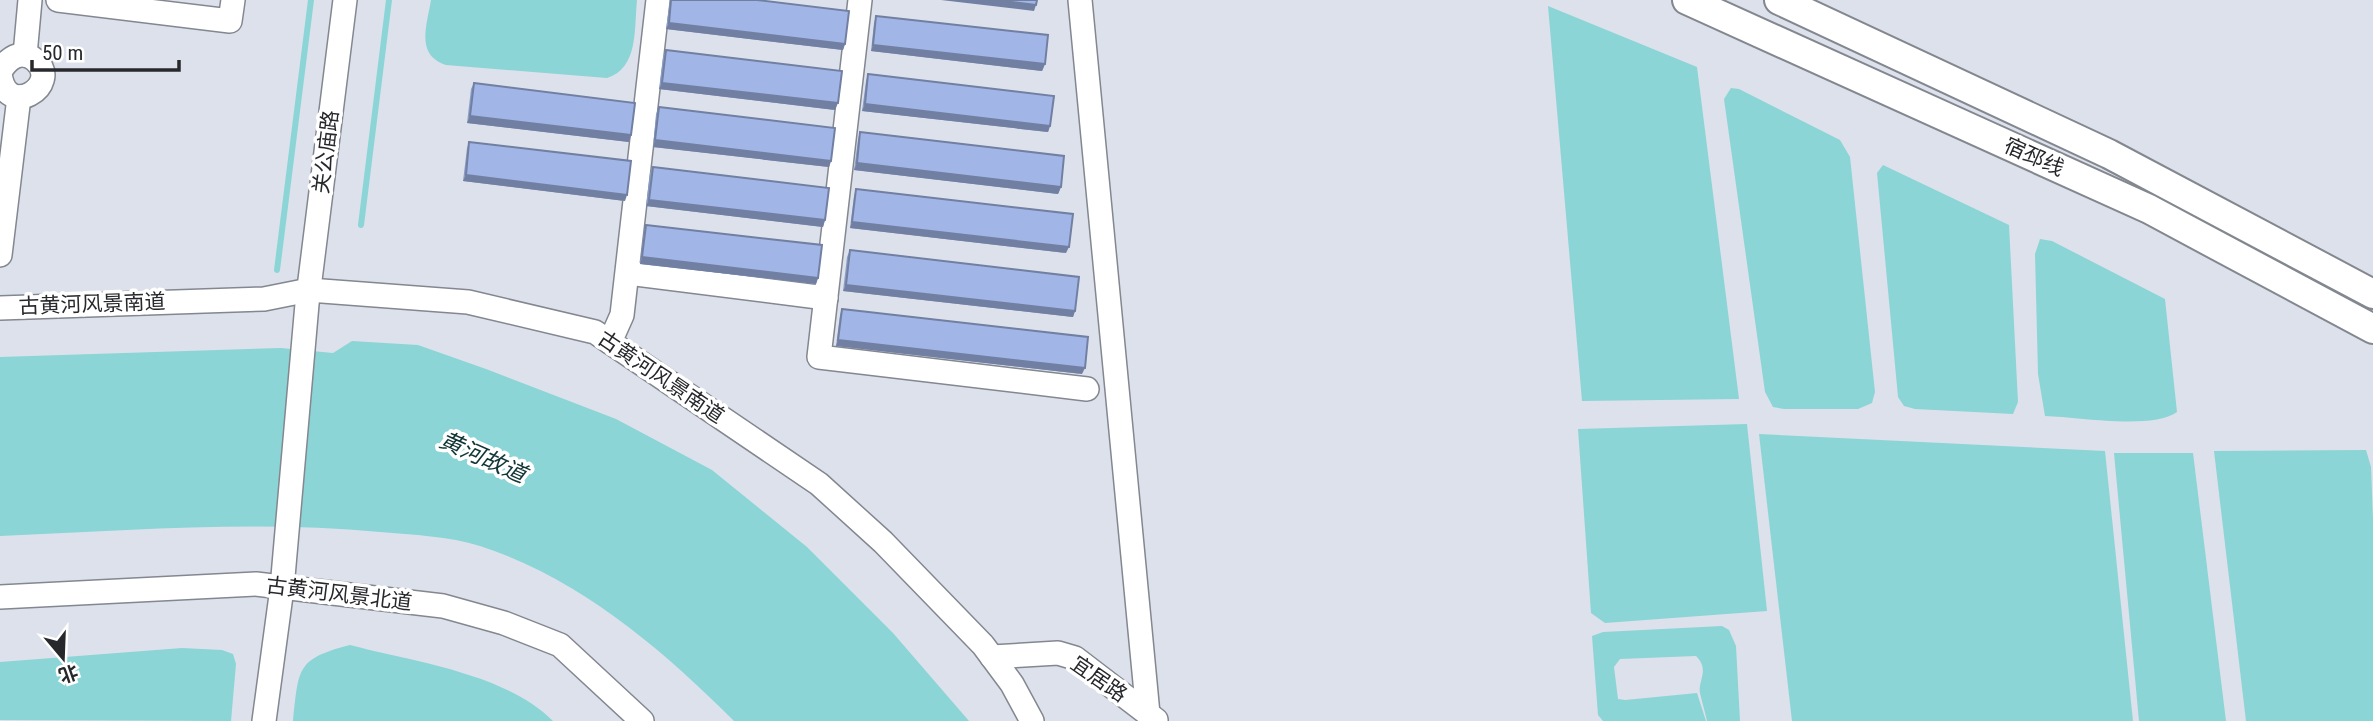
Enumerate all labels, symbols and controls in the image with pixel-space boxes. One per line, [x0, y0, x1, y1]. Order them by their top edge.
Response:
scale bar [32, 28, 178, 72]
text: 50 m [42, 41, 83, 65]
street label: 关公庙路 [309, 109, 343, 195]
street label: 宿邳线 [2000, 133, 2068, 181]
street label: 古黄河风景南道 [18, 289, 166, 319]
street label: 古黄河风景南道 [593, 326, 729, 428]
water label: 黄河故道 [435, 426, 533, 490]
street label: 古黄河风景北道 [265, 573, 413, 615]
north arrow [28, 623, 98, 693]
street label: 宜居路 [1066, 651, 1132, 707]
text: 北 [56, 660, 81, 688]

